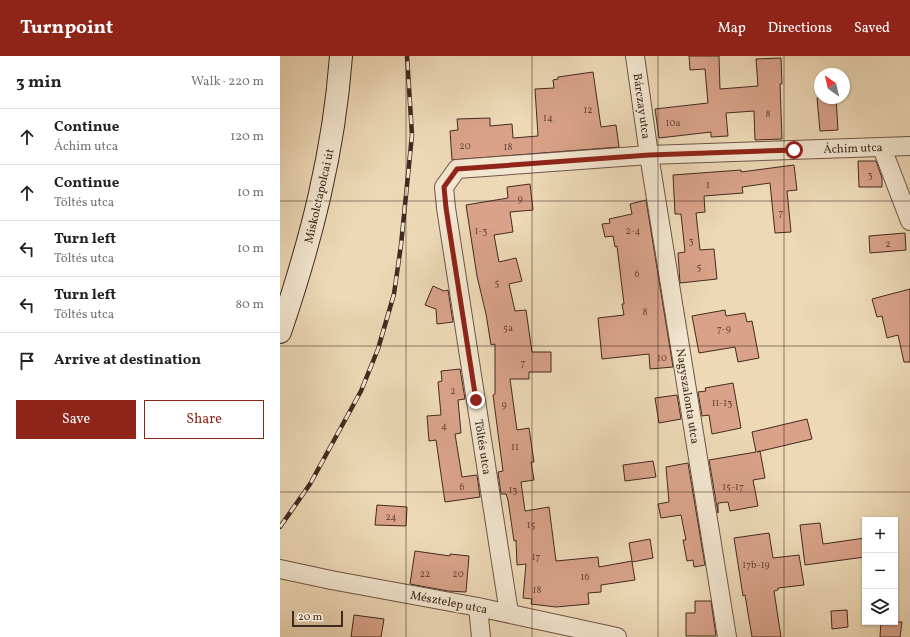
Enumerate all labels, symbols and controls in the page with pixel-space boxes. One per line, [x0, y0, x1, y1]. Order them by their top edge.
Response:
text: Turnpoint [20, 15, 113, 41]
text: Map [718, 19, 746, 38]
text: Directions [768, 19, 832, 38]
text: Saved [854, 19, 890, 38]
north arrow [814, 68, 850, 104]
text: 3 min [16, 71, 62, 94]
street label: Bárczay utca [628, 72, 654, 140]
text: Walk · 220 m [191, 73, 264, 91]
house number: 12 [583, 103, 593, 117]
house number: 8 [765, 107, 771, 121]
house number: 14 [543, 111, 553, 125]
house number: 10a [666, 116, 680, 130]
text: Continue [54, 117, 119, 138]
icon: ahead [16, 126, 38, 148]
text: 120 m [230, 128, 264, 146]
text: Áchim utca [54, 138, 118, 156]
house number: 20 [459, 139, 471, 153]
street label: Áchim utca [823, 139, 883, 158]
house number: 18 [504, 140, 512, 154]
route start [785, 141, 803, 159]
street label: Miskolctapolcai út [301, 147, 339, 245]
house number: 3 [867, 168, 873, 182]
text: Continue [54, 173, 119, 194]
house number: 1 [706, 178, 710, 192]
icon: ahead [16, 182, 38, 204]
text: 10 m [237, 184, 264, 202]
house number: 9 [517, 192, 523, 206]
text: Töltés utca [54, 194, 114, 212]
house number: 7 [779, 206, 784, 220]
house number: 1-3 [475, 224, 487, 238]
house number: 2-4 [625, 224, 641, 238]
text: Turn left [54, 229, 116, 250]
house number: 3 [688, 234, 694, 248]
house number: 2 [885, 237, 891, 251]
icon: left [16, 238, 38, 260]
text: 10 m [237, 240, 264, 258]
text: Töltés utca [54, 250, 114, 268]
house number: 5 [697, 260, 702, 274]
house number: 6 [634, 267, 640, 281]
house number: 5 [495, 276, 500, 290]
text: Turn left [54, 285, 116, 306]
icon: left [16, 294, 38, 316]
text: 80 m [235, 296, 264, 314]
house number: 8 [642, 305, 648, 319]
text: Töltés utca [54, 306, 114, 324]
house number: 5a [503, 321, 513, 335]
house number: 7-9 [717, 322, 731, 336]
street label: Nagyszalonta utca [672, 347, 702, 445]
icon: arrive [16, 350, 38, 372]
text: Arrive at destination [54, 350, 201, 371]
house number: 10 [657, 351, 667, 365]
house number: 7 [521, 356, 526, 370]
house number: 2 [450, 384, 456, 398]
route end [467, 391, 485, 409]
house number: 11-13 [712, 396, 732, 410]
house number: 9 [501, 398, 507, 412]
button: Save [16, 400, 136, 439]
button: Share [144, 400, 264, 439]
street label: Töltés utca [470, 418, 494, 476]
house number: 4 [441, 419, 447, 433]
house number: 11 [511, 440, 519, 454]
house number: 6 [459, 480, 465, 494]
house number: 15-17 [722, 480, 744, 494]
house number: 13 [508, 483, 518, 497]
house number: 24 [385, 510, 397, 524]
map controls [862, 517, 898, 625]
button: + [862, 517, 898, 553]
house number: 15 [527, 518, 536, 532]
house number: 17 [532, 550, 541, 564]
button: − [862, 553, 898, 589]
house number: 17b-19 [742, 558, 770, 572]
house number: 22 [420, 567, 430, 581]
house number: 20 [452, 567, 464, 581]
house number: 16 [581, 570, 589, 584]
house number: 18 [533, 583, 541, 597]
street label: Mésztelep utca [409, 588, 489, 618]
button: layers [862, 589, 898, 625]
scale bar [292, 609, 343, 628]
text: 20 m [298, 610, 322, 625]

